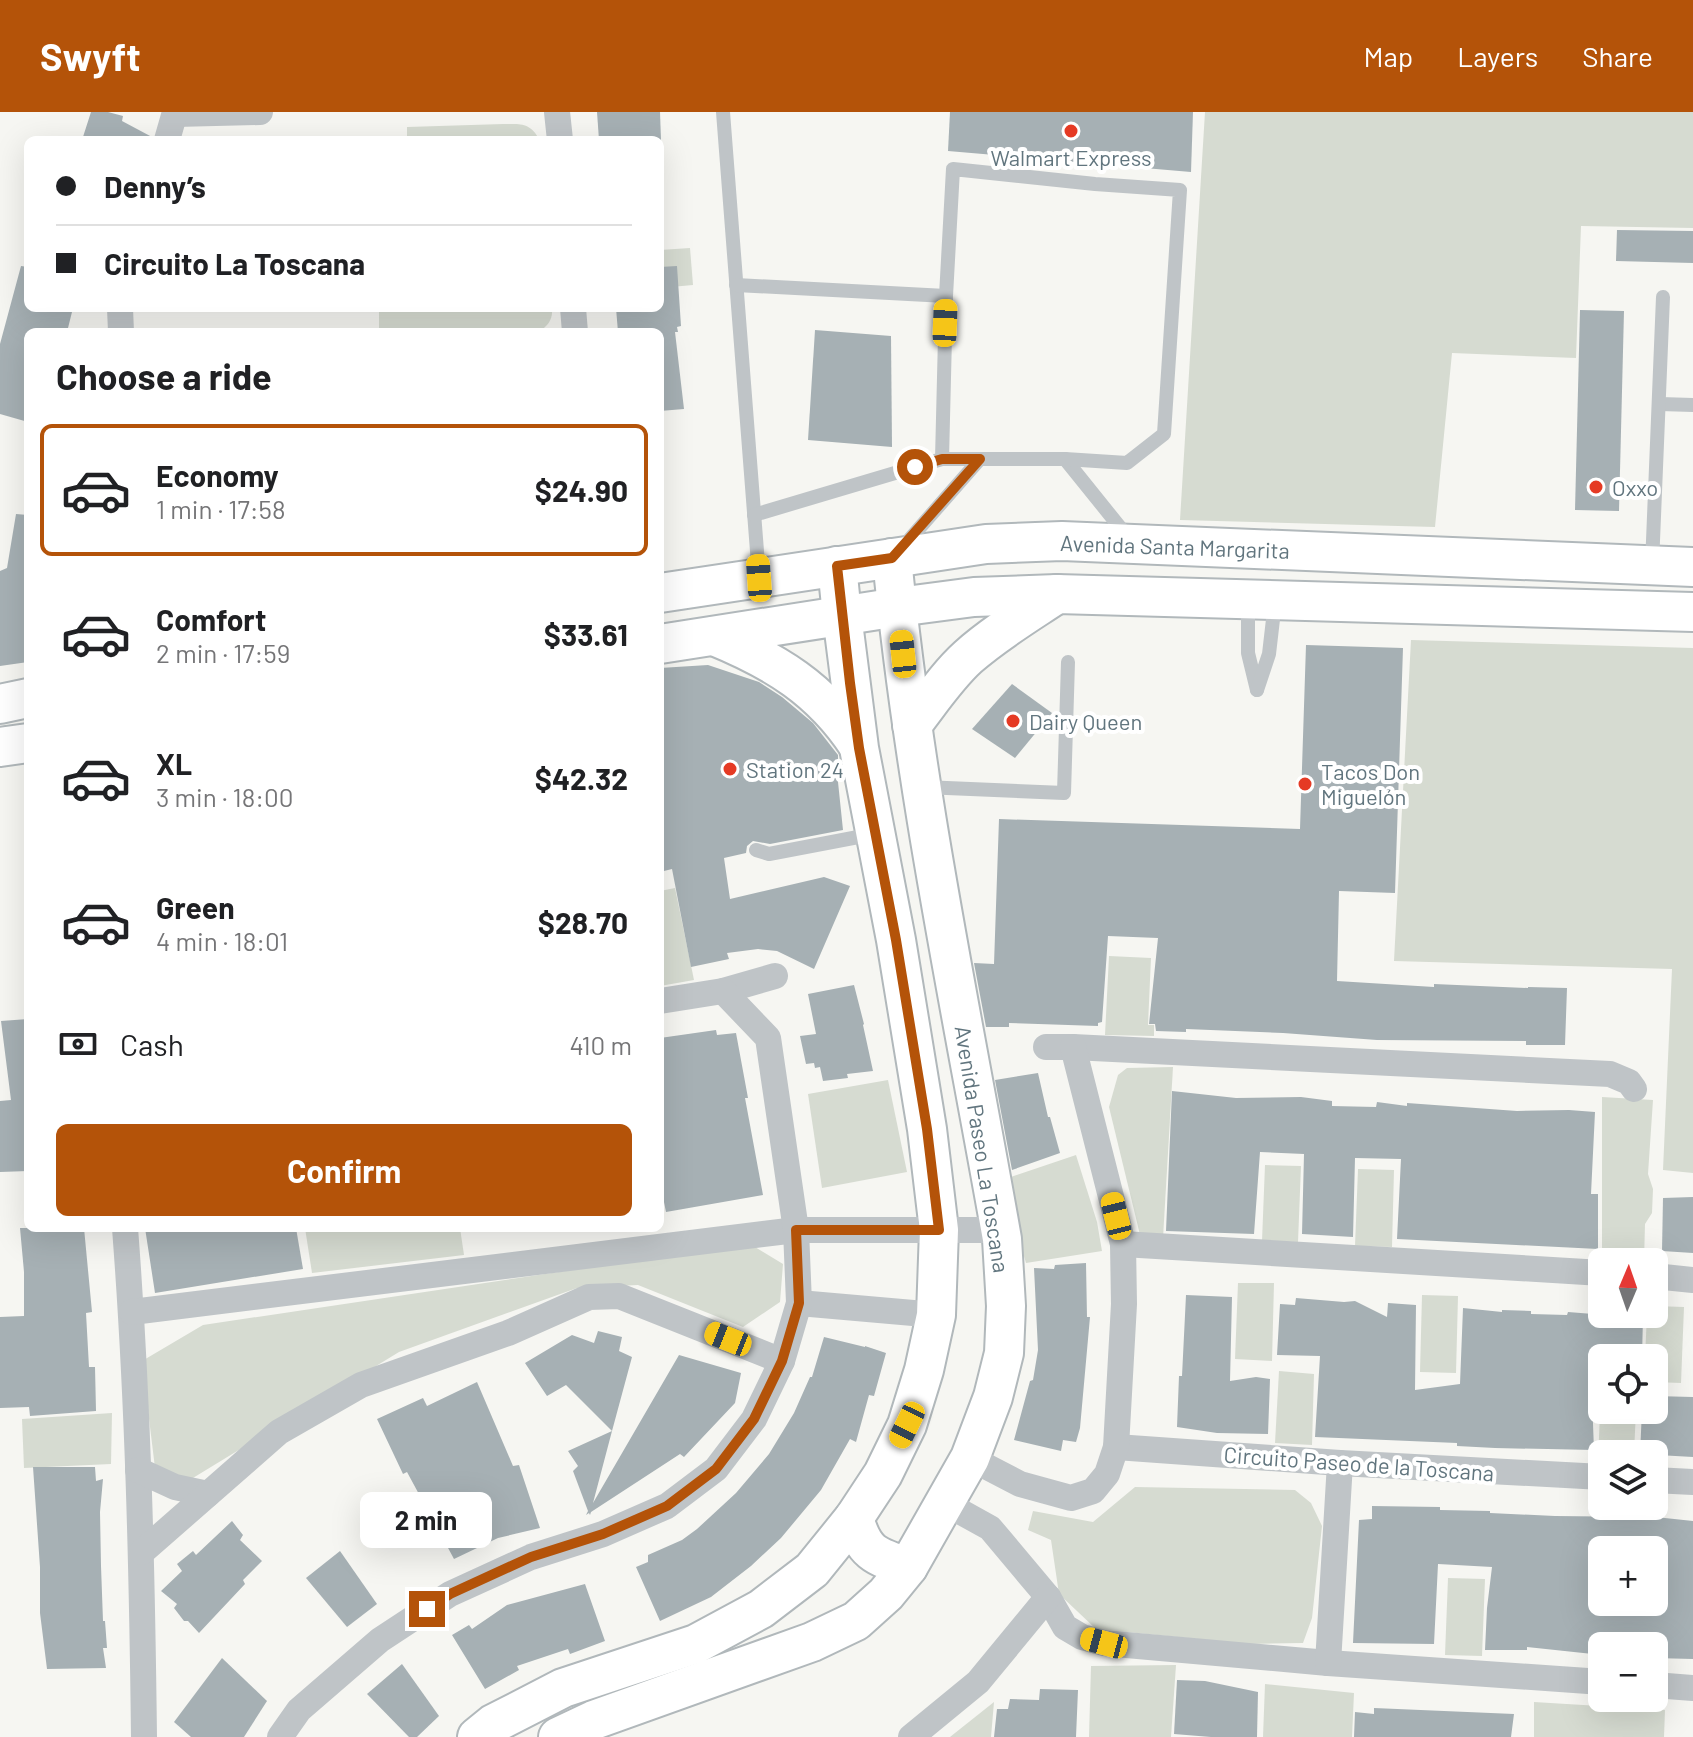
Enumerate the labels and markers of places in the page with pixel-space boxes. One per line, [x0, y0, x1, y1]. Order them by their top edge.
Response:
marker: Walmart Express [1062, 122, 1080, 140]
place label: Walmart Express [991, 144, 1151, 170]
place label: Oxxo [1612, 474, 1658, 500]
marker: Oxxo [1587, 478, 1605, 496]
place label: Dairy Queen [1029, 708, 1142, 734]
marker: Dairy Queen [1004, 712, 1022, 730]
place label: Station 24 [746, 756, 844, 782]
place label: Tacos Don Miguelón [1321, 758, 1420, 809]
marker: Station 24 [721, 760, 739, 778]
marker: Tacos Don Miguelón [1296, 775, 1314, 793]

